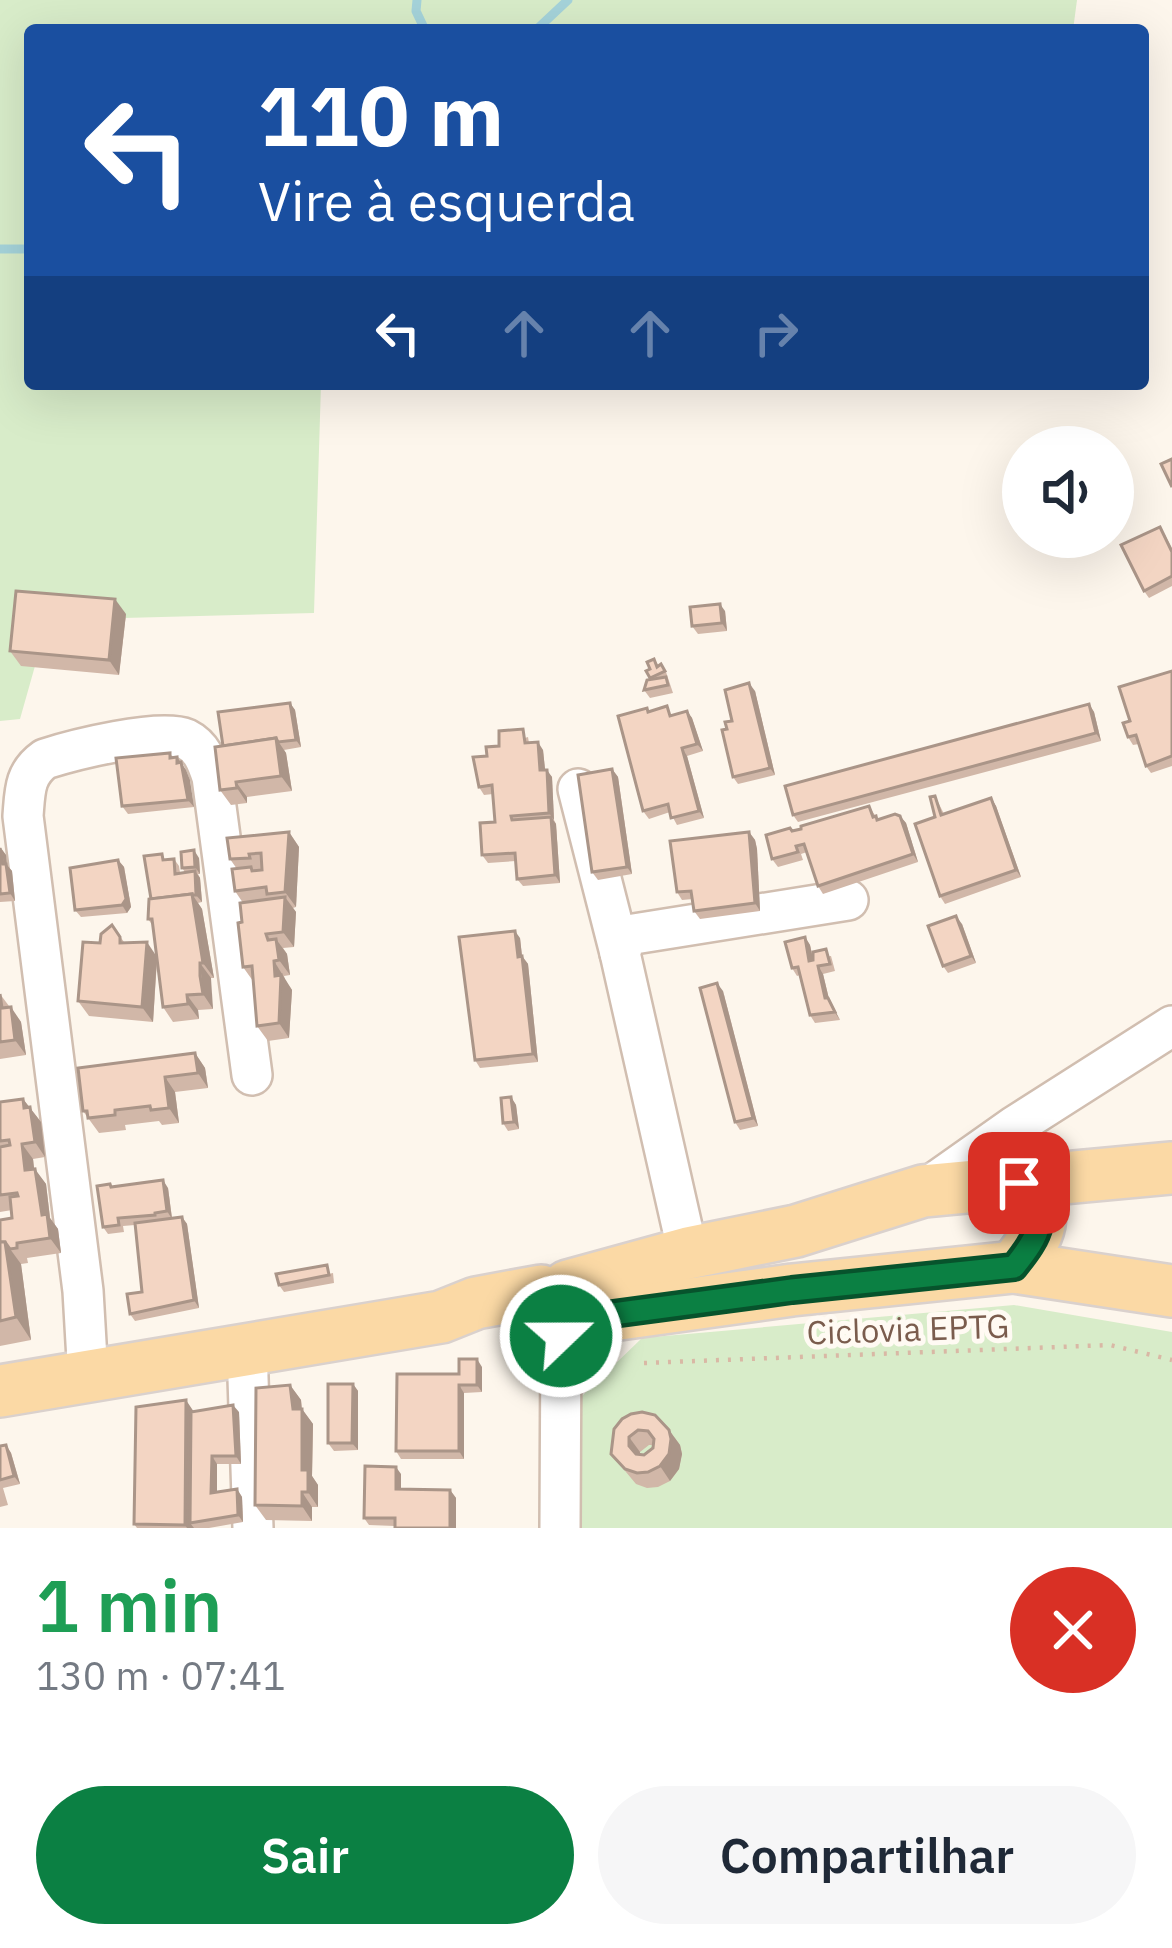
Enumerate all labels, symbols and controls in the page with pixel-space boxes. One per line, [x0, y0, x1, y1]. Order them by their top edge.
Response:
text: 110 m [258, 60, 504, 169]
icon: left [60, 72, 216, 228]
text: Vire à esquerda [258, 166, 635, 236]
icon: left [365, 300, 431, 366]
icon: ahead [491, 300, 557, 366]
icon: ahead [617, 300, 683, 366]
icon: right [743, 300, 809, 366]
map controls [1002, 426, 1134, 558]
button: sound [1002, 426, 1134, 558]
pin [968, 1132, 1070, 1234]
icon: arrive [986, 1150, 1052, 1216]
position arrow [498, 1273, 624, 1399]
street label: Ciclovia EPTG [806, 1303, 1010, 1354]
text: 1 min [36, 1558, 222, 1652]
button: close [1010, 1567, 1136, 1693]
text: 130 m · 07:41 [36, 1650, 286, 1701]
button: Sair [36, 1786, 574, 1924]
button: Compartilhar [598, 1786, 1136, 1924]

